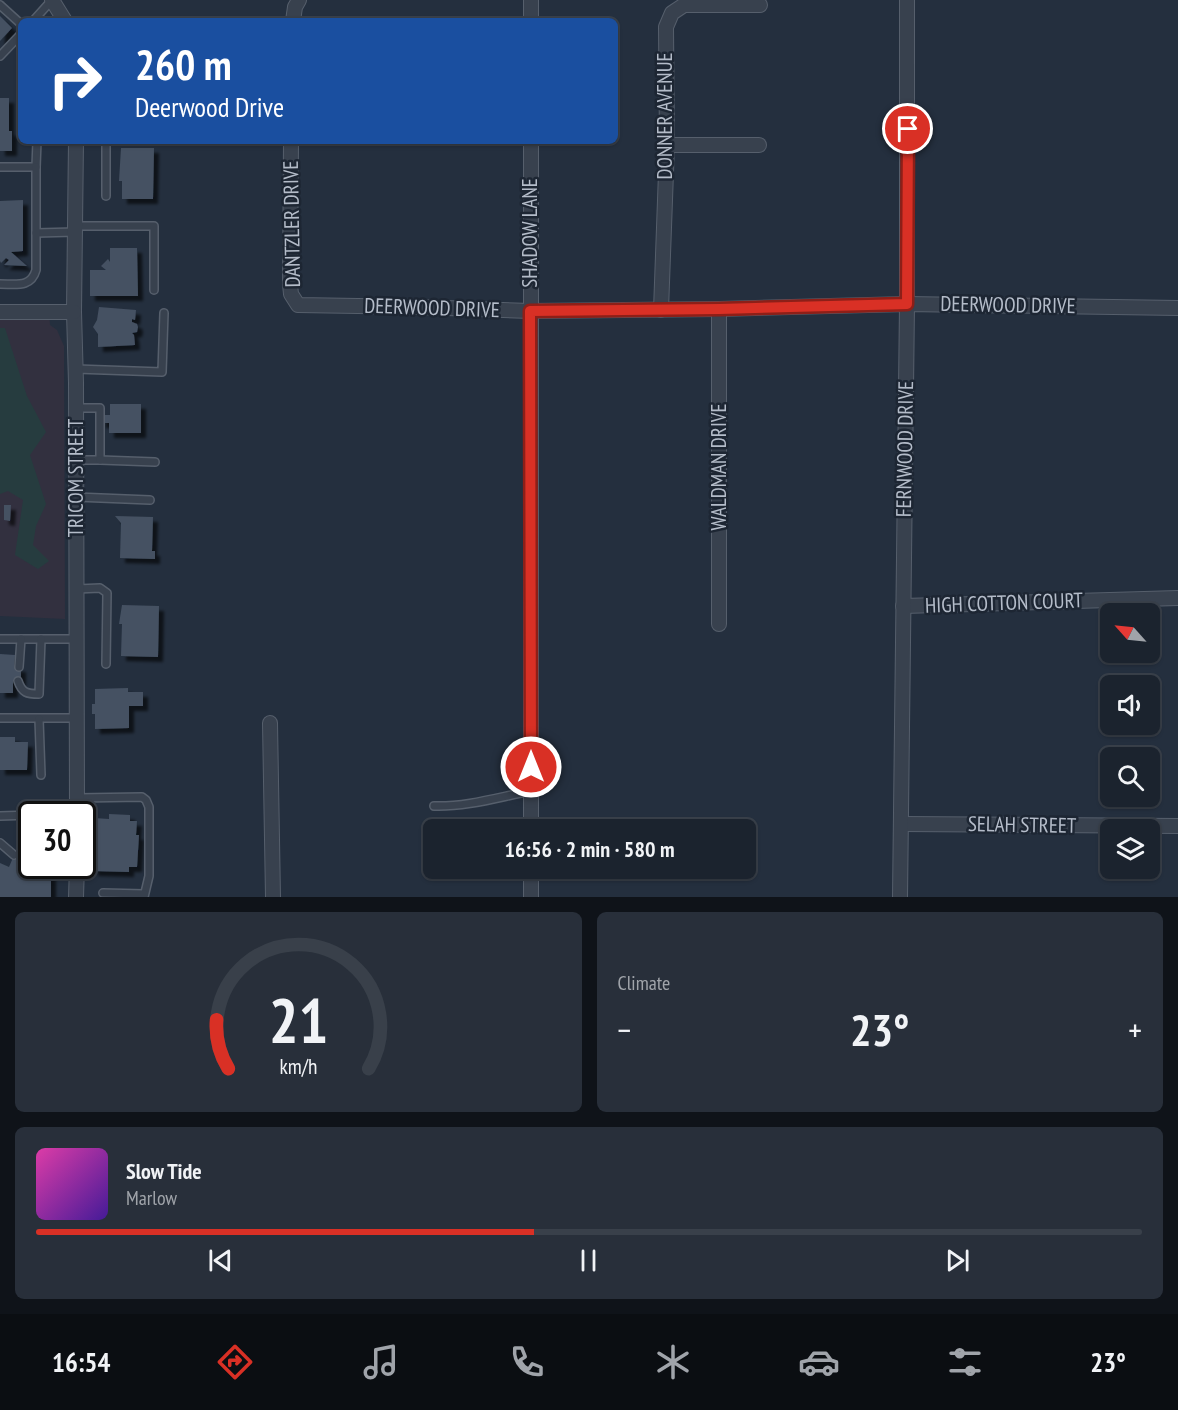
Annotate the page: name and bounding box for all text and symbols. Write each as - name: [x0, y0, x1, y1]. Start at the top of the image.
- text: 260 m: [135, 37, 232, 92]
- icon: right: [36, 42, 114, 120]
- street label: DONNER AVENUE: [651, 52, 678, 180]
- text: Deerwood Drive: [135, 90, 284, 124]
- pin: [882, 103, 933, 154]
- icon: arrive: [891, 112, 924, 145]
- street label: DANTZLER DRIVE: [277, 160, 306, 288]
- street label: SHADOW LANE: [516, 178, 543, 288]
- street label: DEERWOOD DRIVE: [940, 290, 1076, 319]
- street label: DEERWOOD DRIVE: [364, 292, 500, 323]
- street label: FERNWOOD DRIVE: [890, 381, 919, 517]
- street label: WALDMAN DRIVE: [705, 403, 732, 531]
- street label: TRICOM STREET: [62, 418, 89, 537]
- street label: HIGH COTTON COURT: [925, 586, 1084, 619]
- north arrow: [1100, 603, 1160, 663]
- map controls: [1100, 603, 1160, 879]
- button: sound: [1100, 675, 1160, 735]
- position arrow: [499, 735, 563, 799]
- button: search: [1100, 747, 1160, 807]
- speed limit sign: 30: [18, 801, 96, 879]
- street label: SELAH STREET: [968, 810, 1077, 839]
- button: layers: [1100, 819, 1160, 879]
- text: 16:56 · 2 min · 580 m: [504, 835, 675, 863]
- text: Climate: [618, 970, 670, 996]
- text: 21: [268, 979, 328, 1060]
- text: 23°: [850, 1000, 909, 1058]
- text: −: [618, 1008, 631, 1051]
- text: +: [1128, 1008, 1142, 1051]
- text: km/h: [279, 1052, 317, 1080]
- text: Slow Tide: [126, 1157, 202, 1185]
- text: Marlow: [126, 1185, 177, 1211]
- icon: previous: [204, 1244, 237, 1277]
- icon: pause: [572, 1244, 605, 1277]
- icon: next: [941, 1244, 974, 1277]
- icon: directions: [214, 1341, 256, 1383]
- icon: music: [360, 1341, 402, 1383]
- icon: phone: [506, 1341, 548, 1383]
- icon: climate: [652, 1341, 694, 1383]
- icon: car: [798, 1341, 840, 1383]
- icon: filters: [944, 1341, 986, 1383]
- text: 16:54: [52, 1345, 110, 1379]
- text: 23°: [1090, 1345, 1126, 1379]

